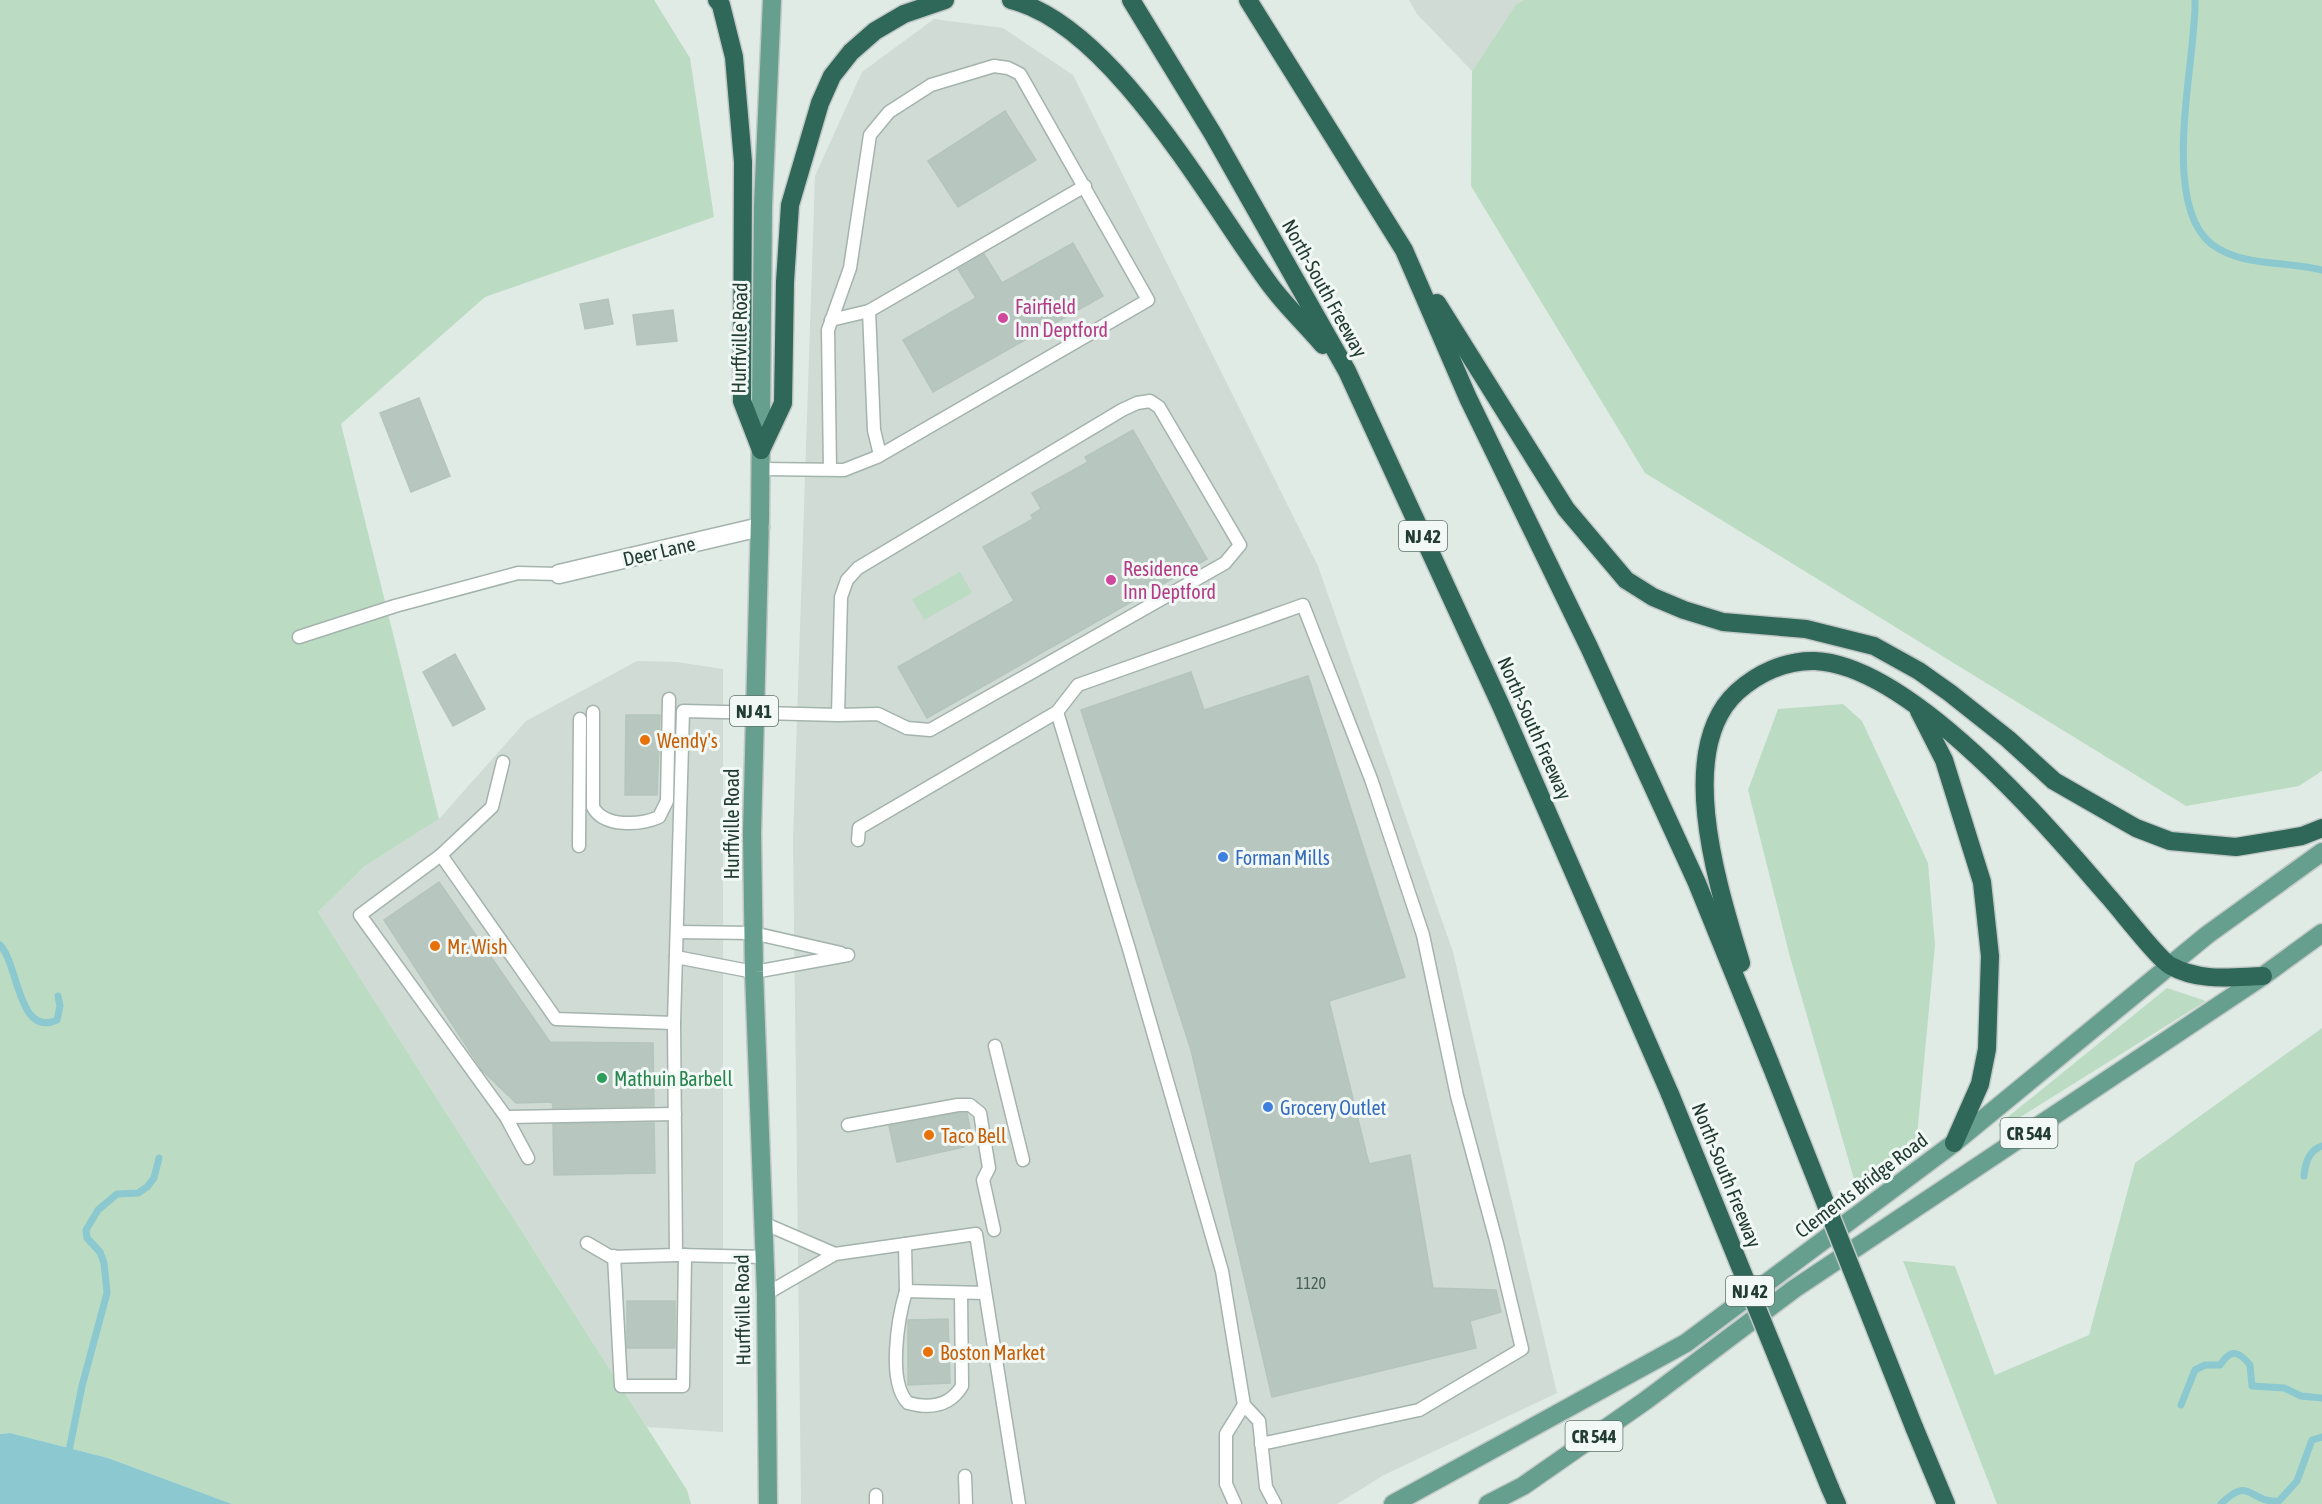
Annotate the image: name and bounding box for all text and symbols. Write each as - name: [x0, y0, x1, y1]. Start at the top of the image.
- street label: North-South Freeway: [1278, 215, 1372, 361]
- street label: Hurffville Road: [727, 282, 751, 394]
- place label: Fairfield Inn Deptford: [1015, 295, 1108, 341]
- marker: Fairfield Inn Deptford: [996, 311, 1010, 325]
- road number: NJ 42: [1399, 521, 1447, 551]
- street label: Deer Lane: [620, 532, 698, 570]
- place label: Residence Inn Deptford: [1123, 557, 1216, 603]
- marker: Residence Inn Deptford: [1104, 573, 1118, 587]
- street label: North-South Freeway: [1493, 653, 1577, 803]
- road number: NJ 41: [730, 696, 778, 726]
- place label: Wendy's: [657, 729, 718, 752]
- marker: Wendy's: [638, 733, 652, 747]
- street label: Hurffville Road: [720, 768, 743, 880]
- place label: Forman Mills: [1235, 846, 1330, 869]
- marker: Forman Mills: [1216, 850, 1230, 864]
- place label: Mr. Wish: [447, 935, 508, 958]
- marker: Mr. Wish: [428, 939, 442, 953]
- place label: Mathuin Barbell: [614, 1067, 733, 1090]
- marker: Mathuin Barbell: [595, 1071, 609, 1085]
- place label: Grocery Outlet: [1280, 1096, 1387, 1119]
- street label: North-South Freeway: [1688, 1099, 1766, 1251]
- marker: Grocery Outlet: [1261, 1100, 1275, 1114]
- road number: CR 544: [2000, 1118, 2058, 1148]
- place label: Taco Bell: [941, 1124, 1007, 1147]
- marker: Taco Bell: [922, 1128, 936, 1142]
- street label: Clements Bridge Road: [1790, 1128, 1932, 1242]
- street label: Hurffville Road: [730, 1254, 754, 1366]
- house number: 1120: [1296, 1274, 1326, 1292]
- road number: NJ 42: [1726, 1276, 1774, 1306]
- place label: Boston Market: [940, 1341, 1045, 1364]
- marker: Boston Market: [921, 1345, 935, 1359]
- road number: CR 544: [1566, 1421, 1622, 1451]

